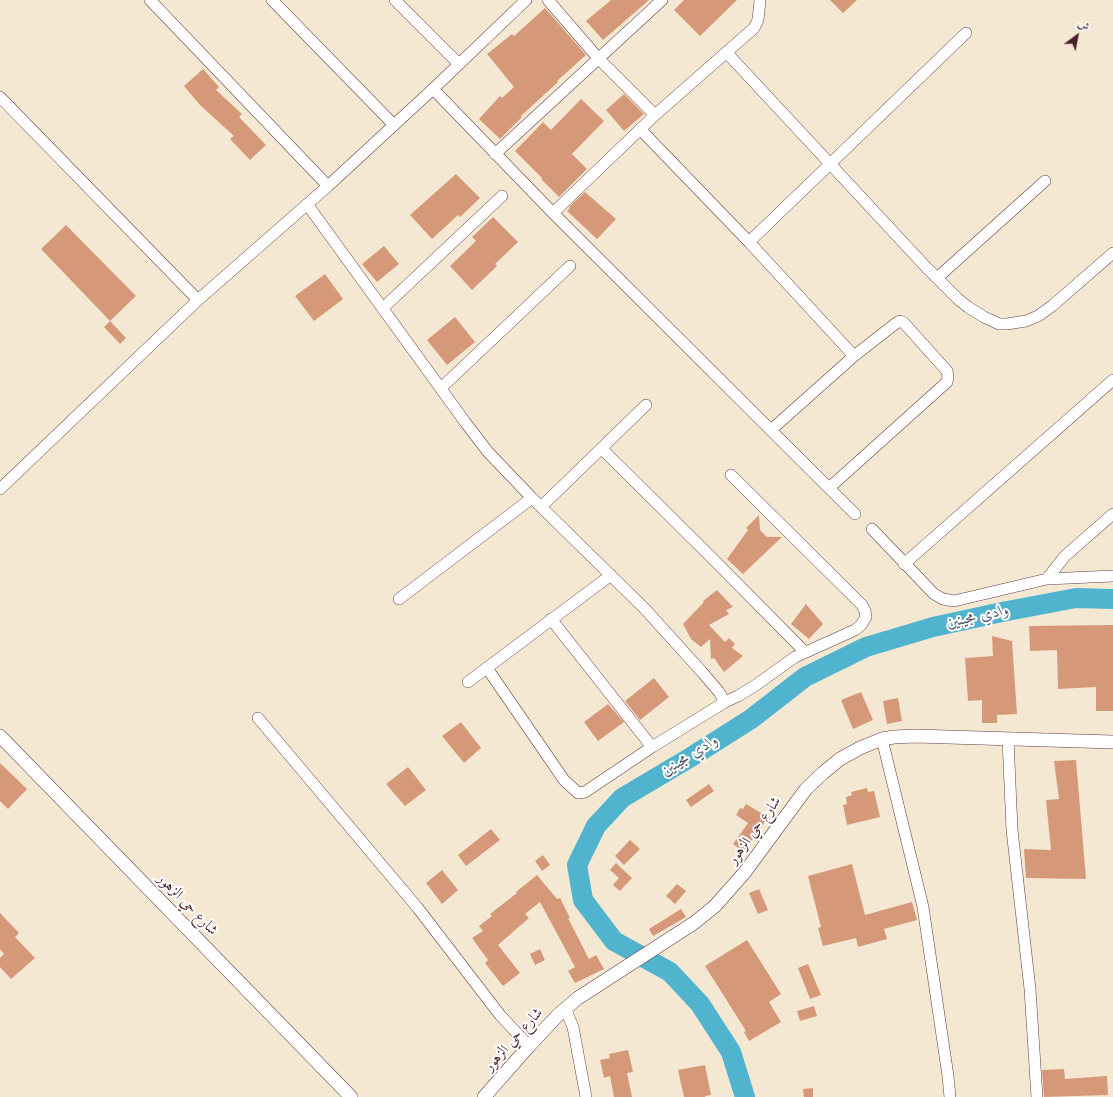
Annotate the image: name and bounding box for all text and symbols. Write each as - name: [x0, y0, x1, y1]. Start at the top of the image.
- north arrow: [1057, 16, 1097, 56]
- text: ش: [1075, 16, 1092, 35]
- water label: وادي مجينين: [945, 601, 1011, 633]
- water label: وادي مجينين: [658, 731, 722, 781]
- street label: شارع حي الزهور: [724, 794, 786, 868]
- street label: شارع حي الزهور: [153, 870, 221, 940]
- street label: شارع حي الزهور: [481, 1005, 547, 1075]

